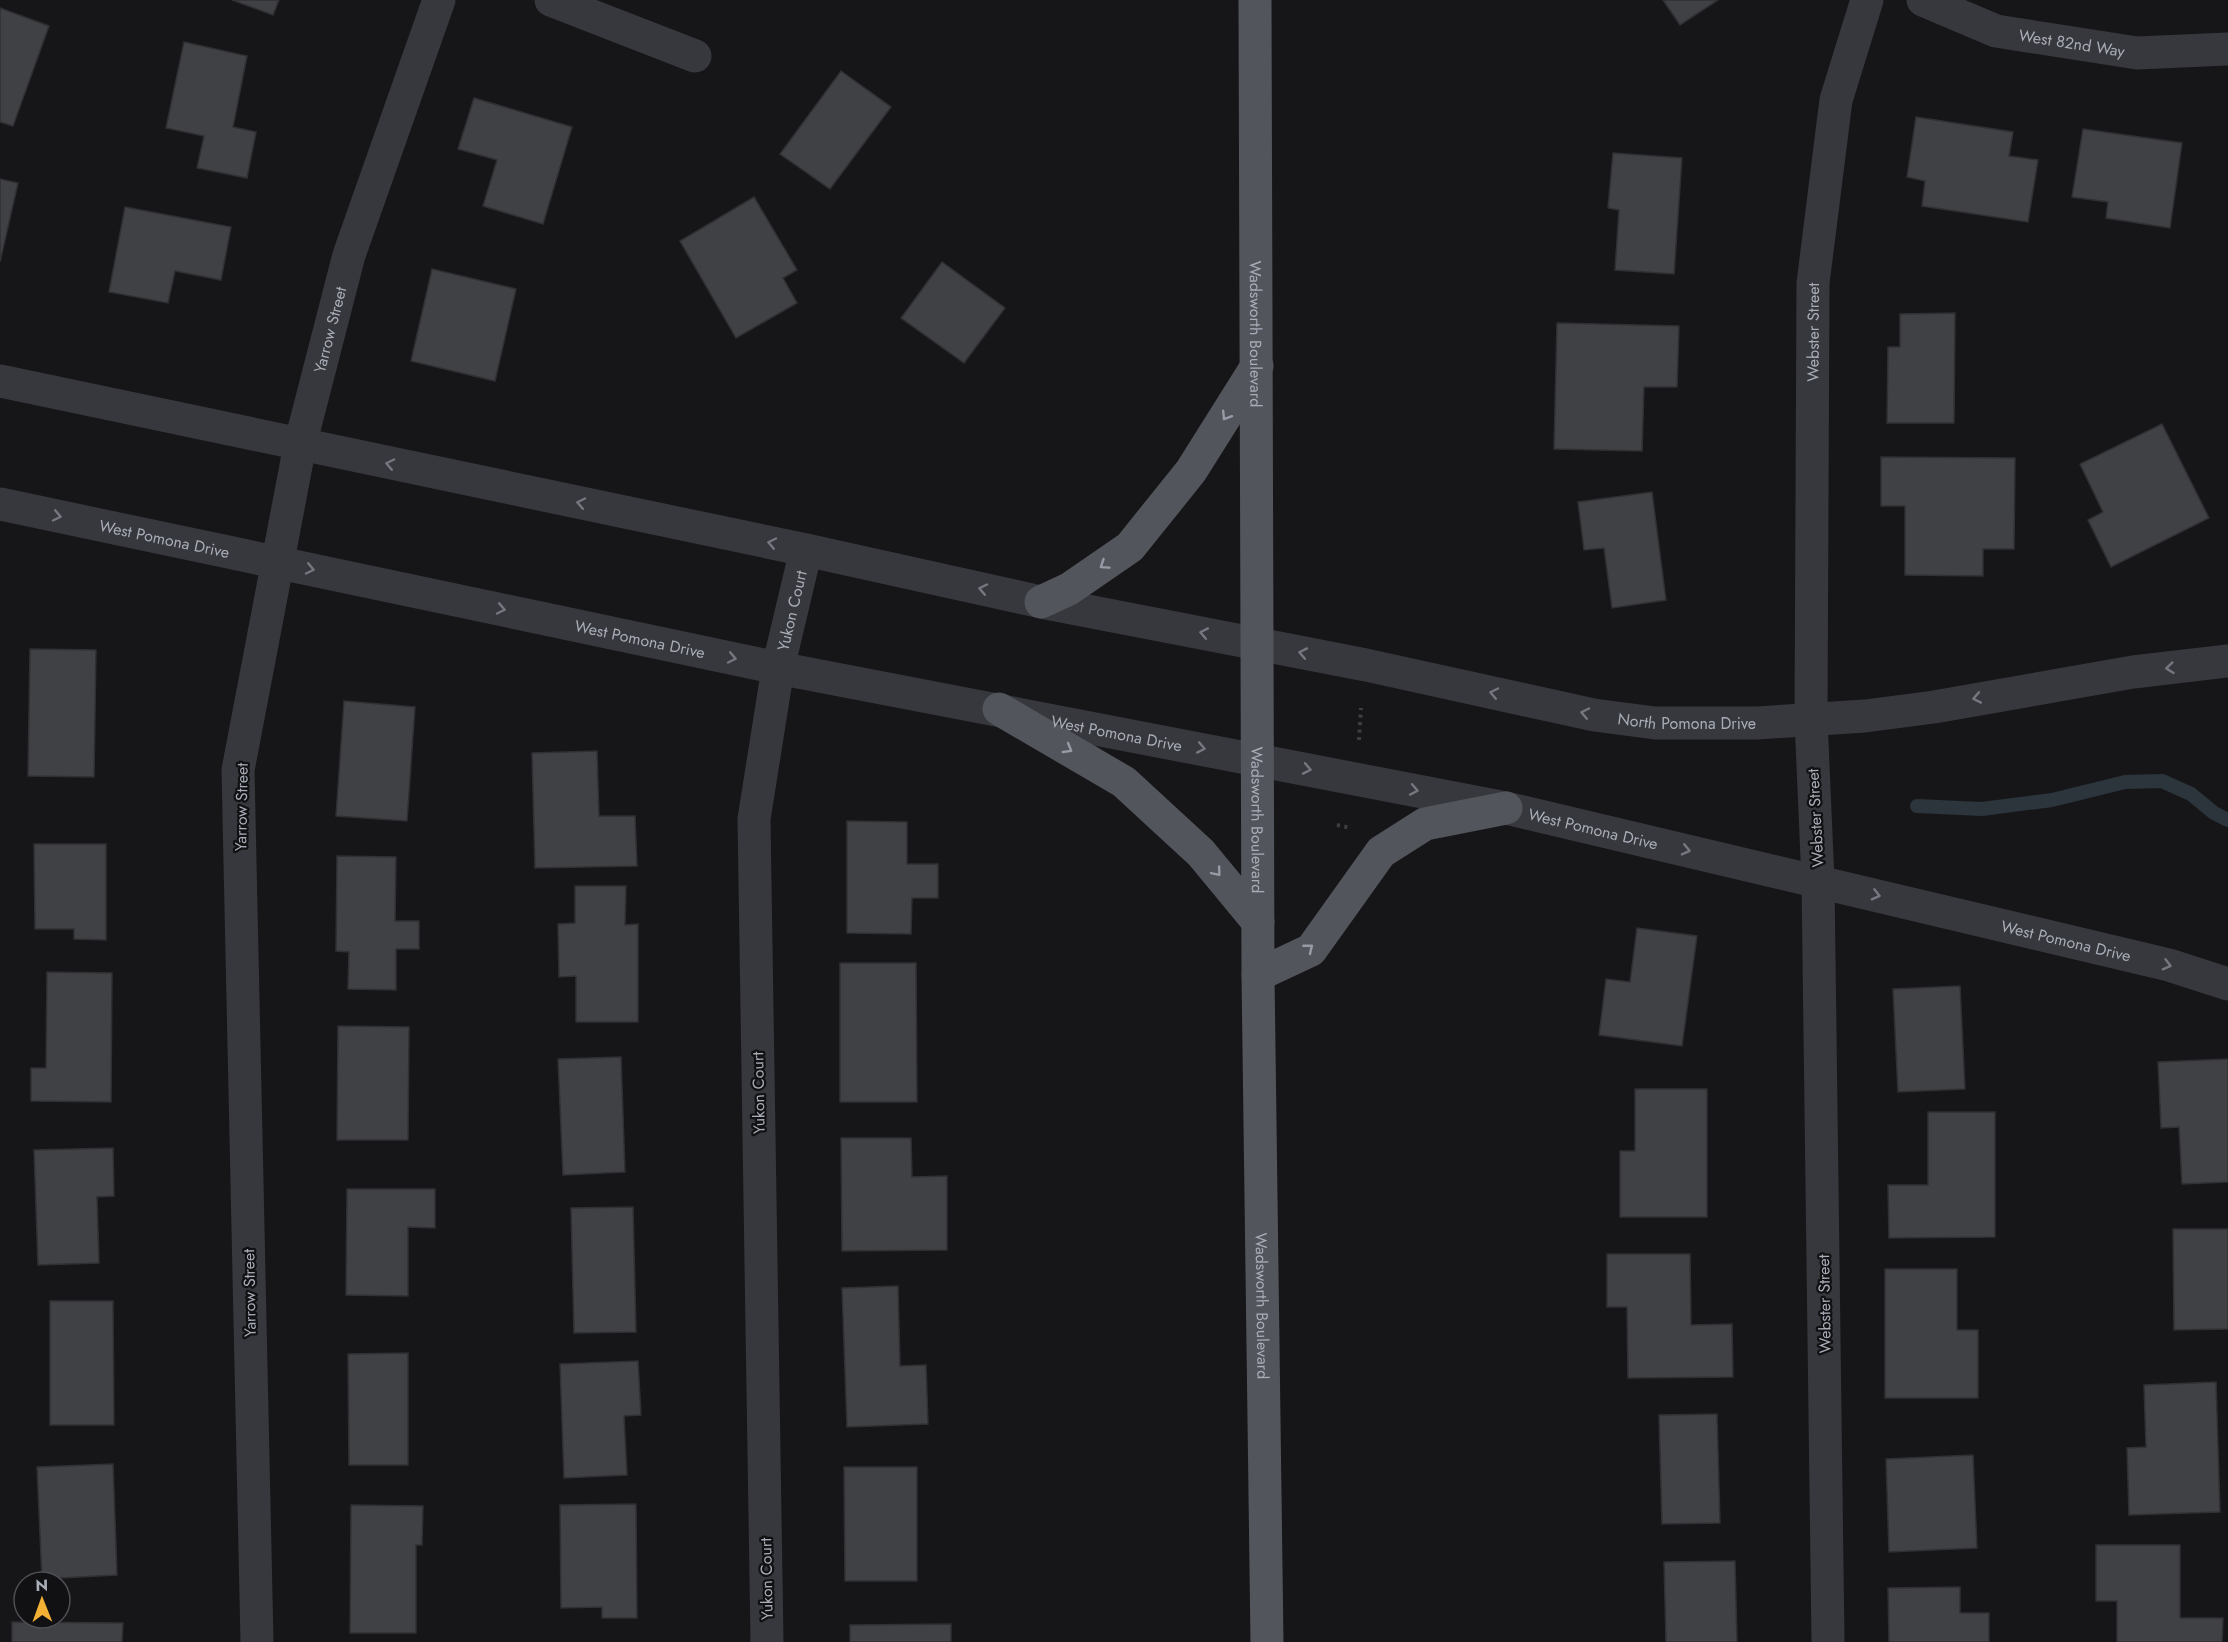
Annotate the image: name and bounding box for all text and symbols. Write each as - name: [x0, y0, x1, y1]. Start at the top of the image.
- street label: West 82nd Way: [2017, 24, 2127, 63]
- street label: Wadsworth Boulevard: [1244, 261, 1267, 407]
- street label: Webster Street: [1802, 283, 1825, 382]
- street label: Yarrow Street: [308, 284, 352, 376]
- one-way arrow: [1222, 410, 1234, 420]
- one-way arrow: [386, 458, 396, 471]
- one-way arrow: [577, 498, 587, 511]
- one-way arrow: [52, 509, 62, 522]
- street label: West Pomona Drive: [97, 514, 232, 564]
- one-way arrow: [768, 537, 778, 550]
- one-way arrow: [1099, 558, 1110, 569]
- one-way arrow: [305, 562, 315, 575]
- street label: Yukon Court: [771, 568, 813, 653]
- one-way arrow: [979, 583, 989, 596]
- one-way arrow: [495, 602, 505, 615]
- street label: West Pomona Drive: [573, 614, 707, 664]
- one-way arrow: [1199, 627, 1209, 640]
- one-way arrow: [1299, 647, 1309, 660]
- one-way arrow: [727, 651, 737, 664]
- one-way arrow: [2165, 661, 2174, 673]
- one-way arrow: [1489, 687, 1499, 700]
- one-way arrow: [1973, 691, 1983, 704]
- one-way arrow: [1581, 707, 1591, 720]
- street label: North Pomona Drive: [1616, 707, 1756, 735]
- street label: West Pomona Drive: [1049, 710, 1184, 757]
- one-way arrow: [1196, 741, 1206, 754]
- one-way arrow: [1062, 742, 1072, 754]
- street label: Wadsworth Boulevard: [1245, 747, 1269, 893]
- one-way arrow: [1301, 762, 1311, 775]
- street label: Yarrow Street: [229, 763, 254, 851]
- street label: Webster Street: [1801, 768, 1830, 868]
- one-way arrow: [1408, 783, 1418, 796]
- street label: West Pomona Drive: [1526, 803, 1660, 856]
- one-way arrow: [1680, 843, 1690, 856]
- one-way arrow: [1210, 865, 1221, 876]
- one-way arrow: [1870, 887, 1880, 900]
- street label: West Pomona Drive: [1999, 915, 2133, 968]
- one-way arrow: [1302, 944, 1313, 955]
- one-way arrow: [2162, 958, 2172, 971]
- street label: Yukon Court: [746, 1052, 771, 1134]
- street label: Wadsworth Boulevard: [1249, 1233, 1274, 1379]
- street label: Yarrow Street: [237, 1249, 262, 1337]
- street label: Webster Street: [1812, 1254, 1837, 1354]
- street label: Yukon Court: [754, 1538, 779, 1620]
- north arrow: [12, 1570, 72, 1630]
- text: N: [35, 1574, 48, 1597]

